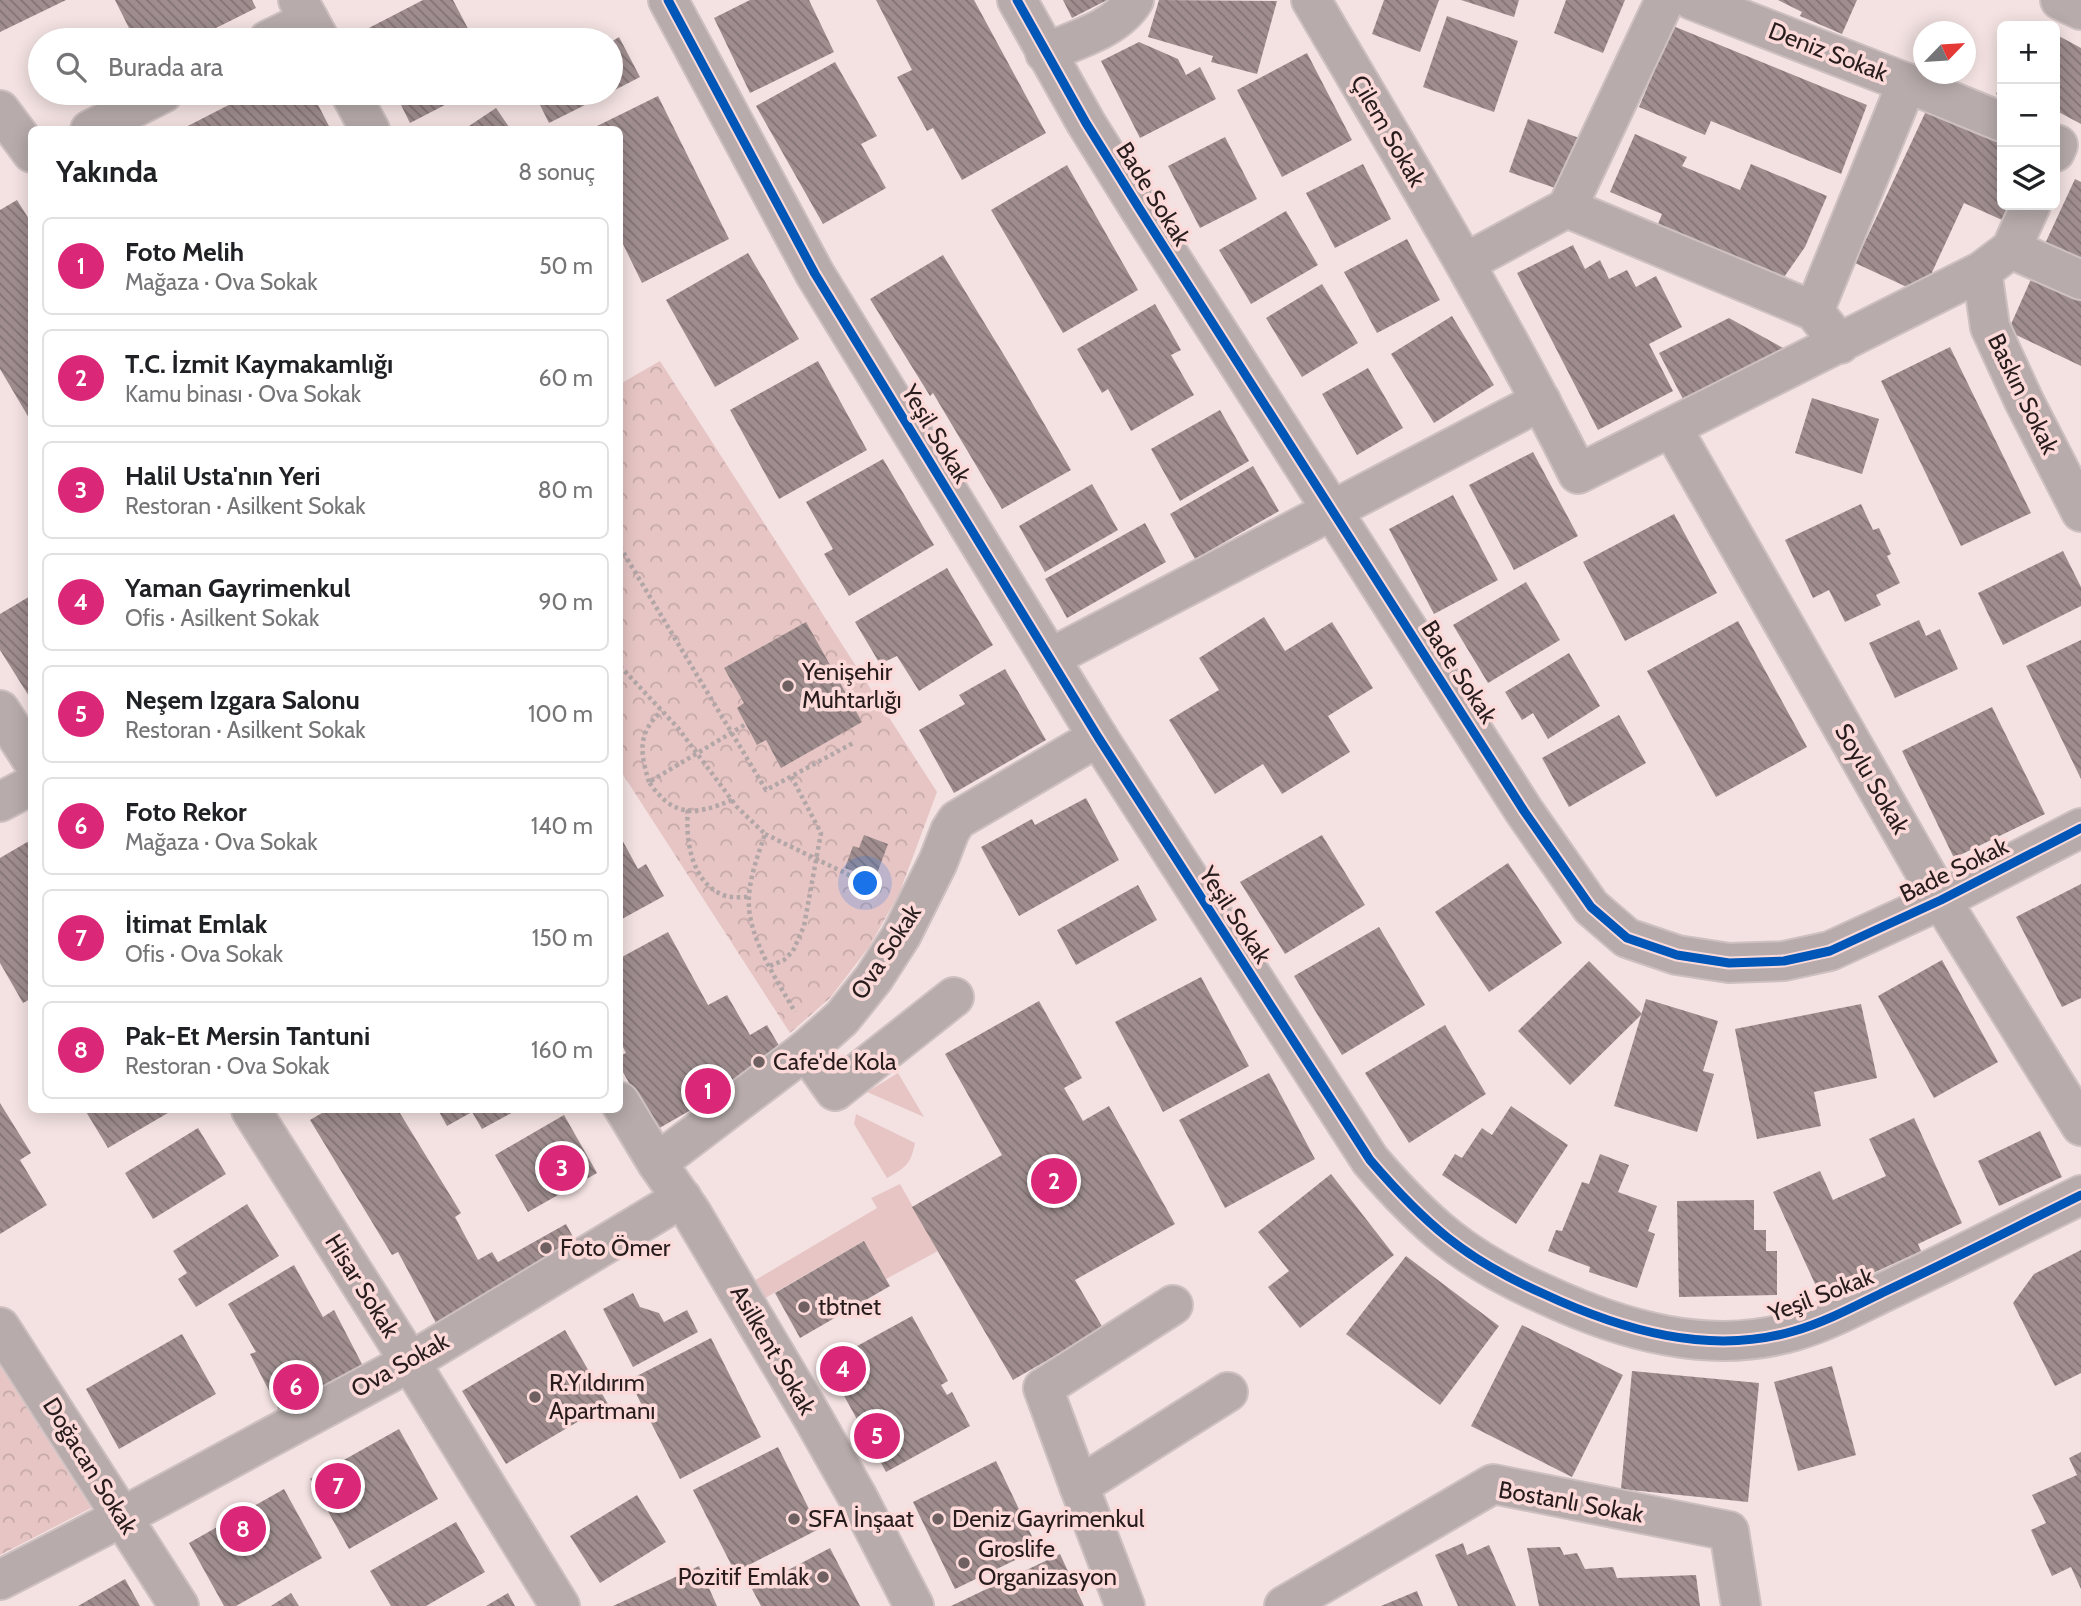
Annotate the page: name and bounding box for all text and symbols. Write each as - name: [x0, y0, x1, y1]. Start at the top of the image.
- street label: Deniz Sokak: [1765, 16, 1892, 88]
- north arrow: [1913, 21, 1976, 84]
- map controls: [1997, 21, 2060, 210]
- button: +: [1997, 21, 2060, 84]
- search box: [28, 28, 623, 105]
- icon: search: [52, 48, 90, 86]
- text: Burada ara: [108, 51, 223, 83]
- street label: Çilem Sokak: [1345, 70, 1432, 192]
- button: −: [1997, 84, 2060, 147]
- street label: Bade Sokak: [1110, 136, 1197, 251]
- button: layers: [1997, 147, 2060, 210]
- text: Yakında: [56, 153, 158, 190]
- text: 8 sonuç: [518, 158, 595, 186]
- text: Foto Melih: [125, 236, 244, 268]
- text: 1: [77, 252, 85, 280]
- text: 50 m: [539, 252, 593, 280]
- text: Mağaza · Ova Sokak: [125, 268, 318, 296]
- street label: Baskın Sokak: [1982, 329, 2065, 459]
- text: T.C. İzmit Kaymakamlığı: [125, 348, 393, 380]
- text: 2: [75, 364, 87, 392]
- text: 60 m: [539, 364, 593, 392]
- street label: Yeşil Sokak: [895, 378, 977, 489]
- text: Kamu binası · Ova Sokak: [125, 380, 361, 408]
- text: Halil Usta'nın Yeri: [125, 460, 320, 492]
- text: 3: [75, 476, 87, 504]
- text: 80 m: [538, 476, 593, 504]
- text: Restoran · Asilkent Sokak: [125, 492, 366, 520]
- text: Yaman Gayrimenkul: [125, 572, 350, 604]
- text: 4: [74, 588, 88, 616]
- text: 90 m: [539, 588, 593, 616]
- text: Ofis · Asilkent Sokak: [125, 604, 319, 632]
- street label: Bade Sokak: [1415, 615, 1504, 729]
- place label: Yenişehir Muhtarlığı: [801, 657, 902, 714]
- marker: Yenişehir Muhtarlığı: [780, 678, 796, 694]
- text: Neşem Izgara Salonu: [125, 684, 360, 716]
- text: 5: [75, 700, 87, 728]
- text: 100 m: [528, 700, 593, 728]
- text: Restoran · Asilkent Sokak: [125, 716, 366, 744]
- street label: Soylu Sokak: [1829, 718, 1916, 839]
- text: Foto Rekor: [125, 796, 247, 828]
- text: 6: [75, 812, 87, 840]
- text: 140 m: [531, 812, 593, 840]
- text: Mağaza · Ova Sokak: [125, 828, 318, 856]
- street label: Bade Sokak: [1895, 831, 2013, 908]
- street label: Yeşil Sokak: [1193, 860, 1278, 969]
- your location: [848, 866, 882, 900]
- street label: Ova Sokak: [844, 899, 927, 1005]
- text: İtimat Emlak: [125, 908, 267, 940]
- text: 7: [75, 924, 87, 952]
- text: 150 m: [532, 924, 593, 952]
- text: Ofis · Ova Sokak: [125, 940, 283, 968]
- text: Pak-Et Mersin Tantuni: [125, 1020, 370, 1052]
- text: 8: [74, 1036, 88, 1064]
- text: 160 m: [531, 1036, 593, 1064]
- place label: Cafe'de Kola: [773, 1047, 897, 1076]
- text: Restoran · Ova Sokak: [125, 1052, 330, 1080]
- marker: Cafe'de Kola: [751, 1054, 767, 1070]
- pin: 1: [685, 1065, 731, 1117]
- pin: 3: [539, 1142, 585, 1194]
- pin: 2: [1031, 1155, 1077, 1207]
- street label: Hisar Sokak: [319, 1229, 406, 1343]
- place label: Foto Ömer: [560, 1233, 671, 1262]
- marker: Foto Ömer: [538, 1240, 554, 1256]
- street label: Yeşil Sokak: [1763, 1261, 1878, 1328]
- street label: Asilkent Sokak: [725, 1280, 822, 1420]
- place label: tbtnet: [818, 1292, 881, 1321]
- marker: tbtnet: [796, 1299, 812, 1315]
- street label: Ova Sokak: [346, 1326, 454, 1403]
- pin: 4: [820, 1343, 866, 1395]
- pin: 6: [273, 1361, 319, 1413]
- place label: R.Yıldırım Apartmanı: [549, 1368, 655, 1425]
- marker: R.Yıldırım Apartmanı: [527, 1389, 543, 1405]
- street label: Doğacan Sokak: [37, 1392, 144, 1539]
- pin: 5: [854, 1410, 900, 1462]
- pin: 7: [315, 1460, 361, 1512]
- street label: Bostanlı Sokak: [1496, 1474, 1646, 1529]
- pin: 8: [220, 1503, 266, 1555]
- place label: SFA İnşaat: [808, 1504, 914, 1533]
- place label: Deniz Gayrimenkul: [952, 1504, 1145, 1533]
- marker: SFA İnşaat: [786, 1511, 802, 1527]
- marker: Deniz Gayrimenkul: [930, 1511, 946, 1527]
- place label: Groslife Organizasyon: [978, 1534, 1117, 1591]
- marker: Groslife Organizasyon: [956, 1555, 972, 1571]
- place label: Pozitif Emlak: [678, 1562, 809, 1591]
- marker: Pozitif Emlak: [815, 1569, 831, 1585]

